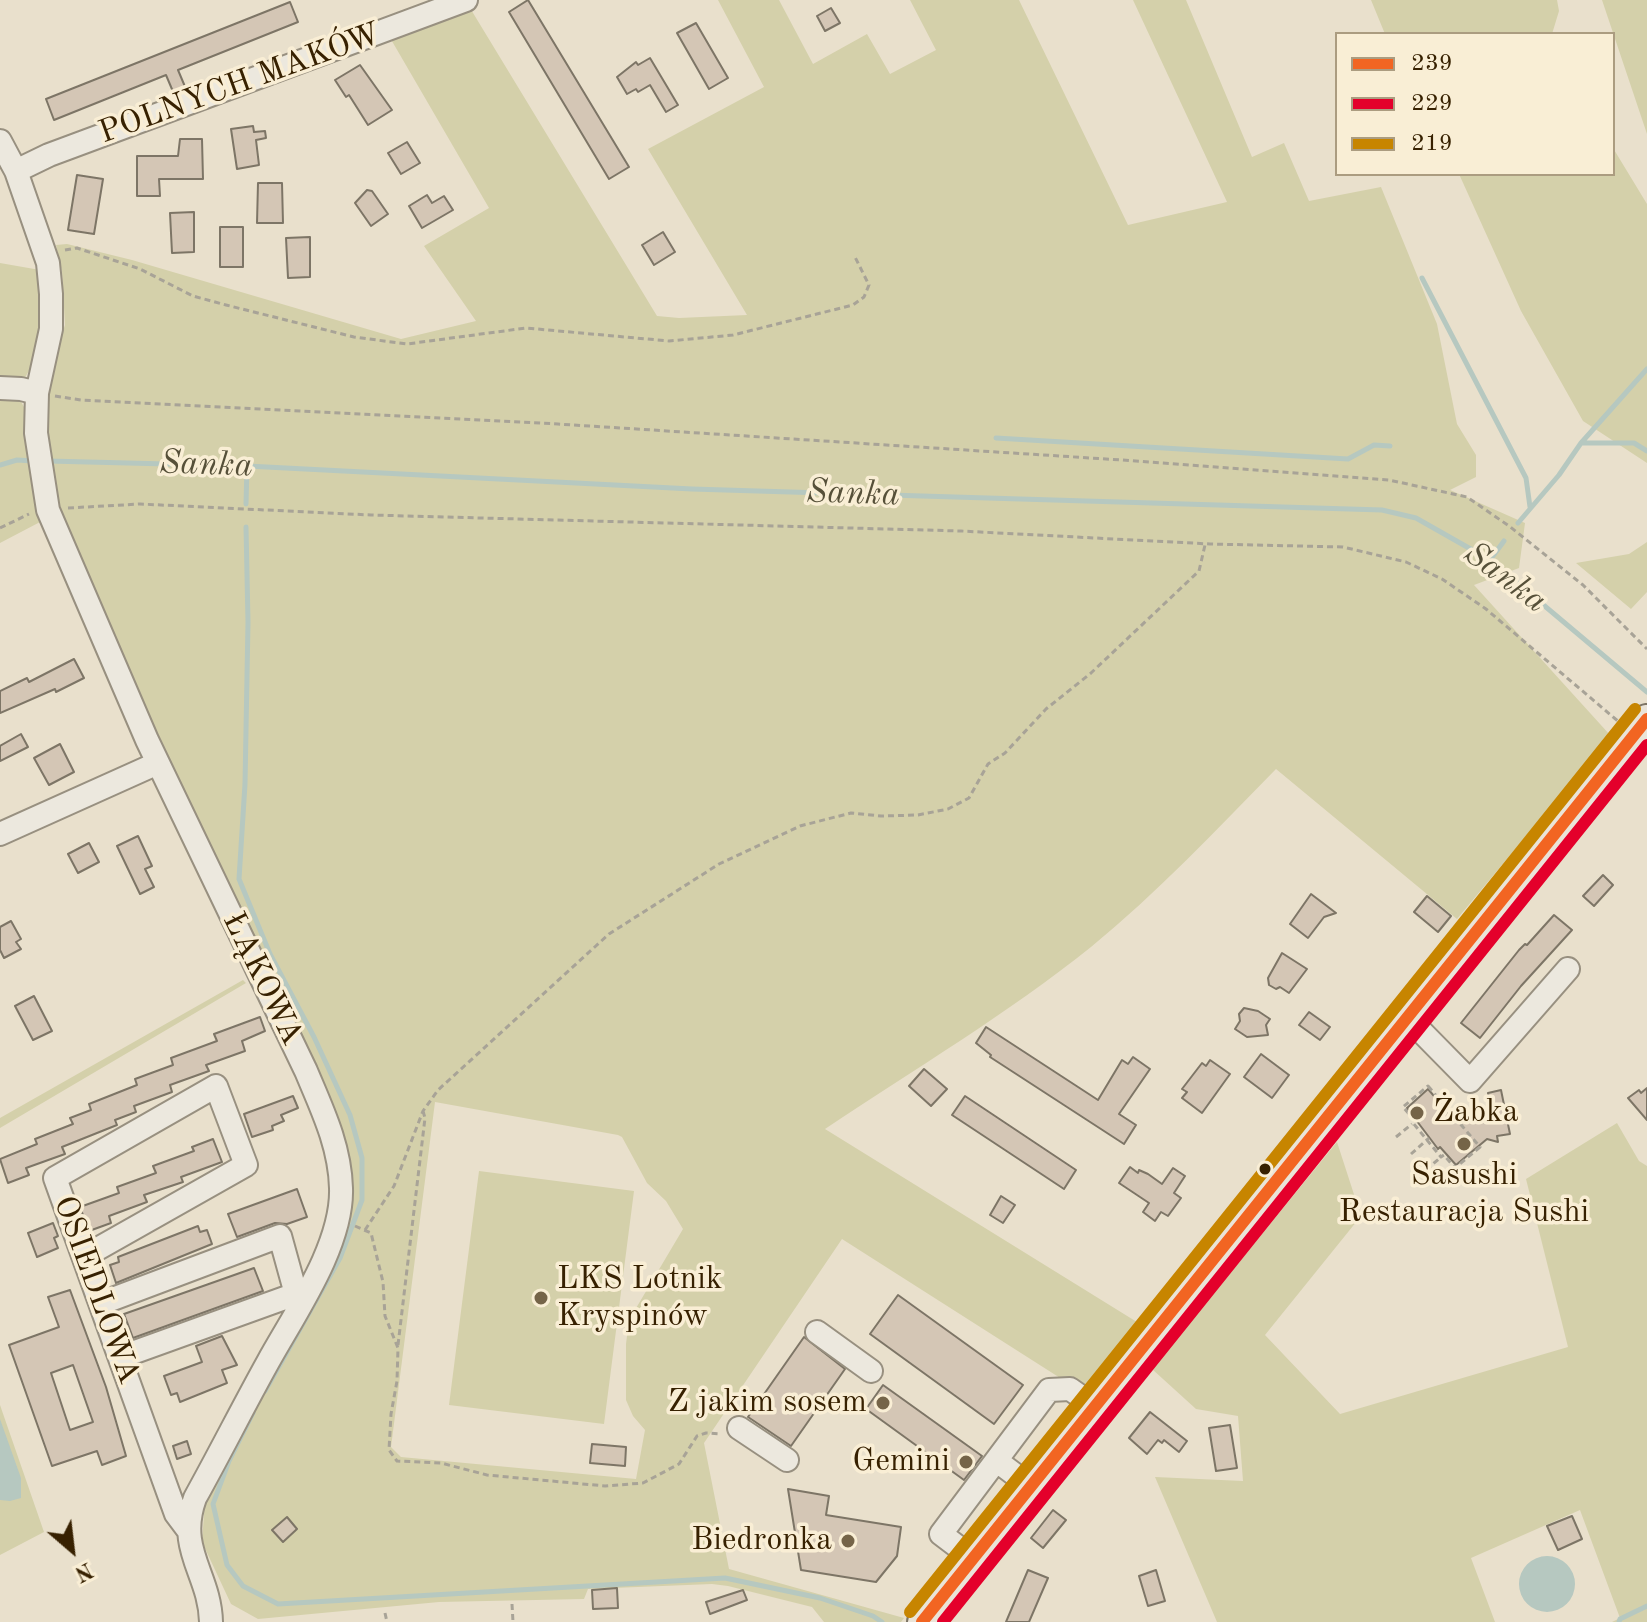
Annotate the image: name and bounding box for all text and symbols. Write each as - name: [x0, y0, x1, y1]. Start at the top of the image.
- street label: POLNYCH MAKÓW: [94, 15, 386, 153]
- legend: [1335, 32, 1615, 176]
- text: 239: [1411, 52, 1453, 76]
- text: 229: [1411, 92, 1453, 116]
- text: 219: [1411, 132, 1453, 156]
- water label: Sanka: [158, 443, 254, 487]
- water label: Sanka: [805, 472, 901, 516]
- water label: Sanka: [1455, 534, 1555, 622]
- street label: ŁĄKOWA: [213, 906, 311, 1052]
- place label: Żabka: [1433, 1094, 1519, 1132]
- marker: Żabka: [1408, 1104, 1426, 1122]
- marker: Sasushi Restauracja Sushi: [1455, 1135, 1473, 1153]
- place label: Sasushi Restauracja Sushi: [1339, 1157, 1589, 1232]
- unlabelled marker: [1257, 1161, 1273, 1177]
- street label: OSIEDLOWA: [44, 1191, 148, 1389]
- place label: LKS Lotnik Kryspinów: [557, 1261, 723, 1336]
- marker: LKS Lotnik Kryspinów: [532, 1289, 550, 1307]
- place label: Z jakim sosem: [668, 1384, 867, 1422]
- marker: Z jakim sosem: [874, 1394, 892, 1412]
- place label: Gemini: [852, 1443, 950, 1481]
- marker: Gemini: [957, 1453, 975, 1471]
- north arrow: [32, 1510, 112, 1590]
- place label: Biedronka: [691, 1522, 832, 1560]
- marker: Biedronka: [839, 1532, 857, 1550]
- text: N: [71, 1558, 96, 1585]

